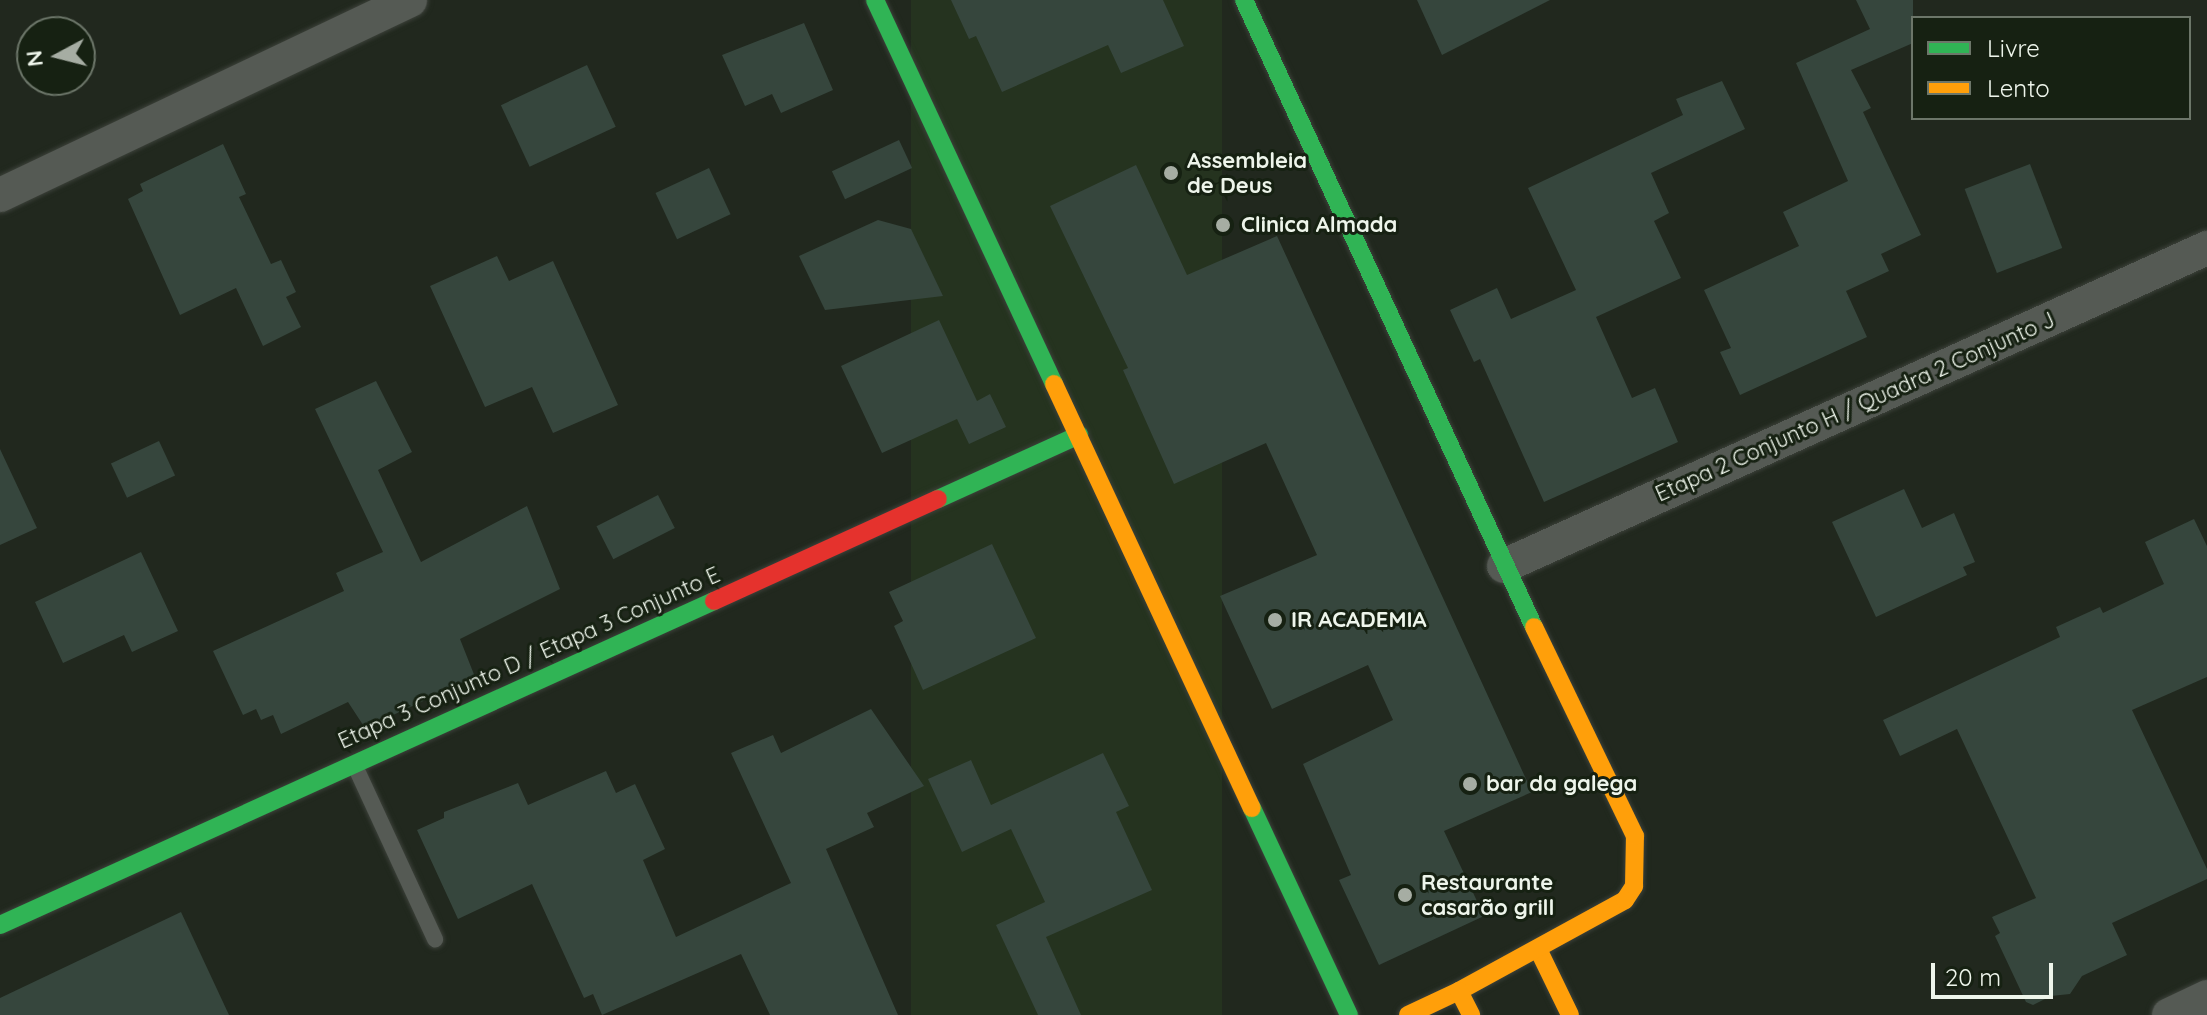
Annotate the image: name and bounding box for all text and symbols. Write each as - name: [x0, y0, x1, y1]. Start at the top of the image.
- north arrow: [16, 16, 96, 96]
- legend: [1911, 16, 2191, 120]
- text: Livre: [1987, 33, 2040, 63]
- text: N: [19, 49, 49, 68]
- text: Lento: [1987, 73, 2050, 103]
- place label: Assembleia de Deus: [1187, 147, 1307, 198]
- marker: Assembleia de Deus: [1162, 164, 1180, 182]
- place label: Clinica Almada: [1241, 212, 1397, 238]
- marker: Clinica Almada: [1212, 214, 1234, 236]
- street label: Etapa 2 Conjunto H / Quadra 2 Conjunto J: [1651, 307, 2059, 507]
- street label: Etapa 3 Conjunto D / Etapa 3 Conjunto E: [334, 562, 724, 754]
- place label: IR ACADEMIA: [1291, 607, 1427, 633]
- marker: IR ACADEMIA: [1266, 611, 1284, 629]
- place label: bar da galega: [1486, 771, 1637, 797]
- marker: bar da galega: [1461, 775, 1479, 793]
- place label: Restaurante casarão grill: [1421, 869, 1554, 920]
- marker: Restaurante casarão grill: [1396, 886, 1414, 904]
- scale bar: [1935, 947, 2057, 997]
- text: 20 m: [1945, 962, 2001, 992]

